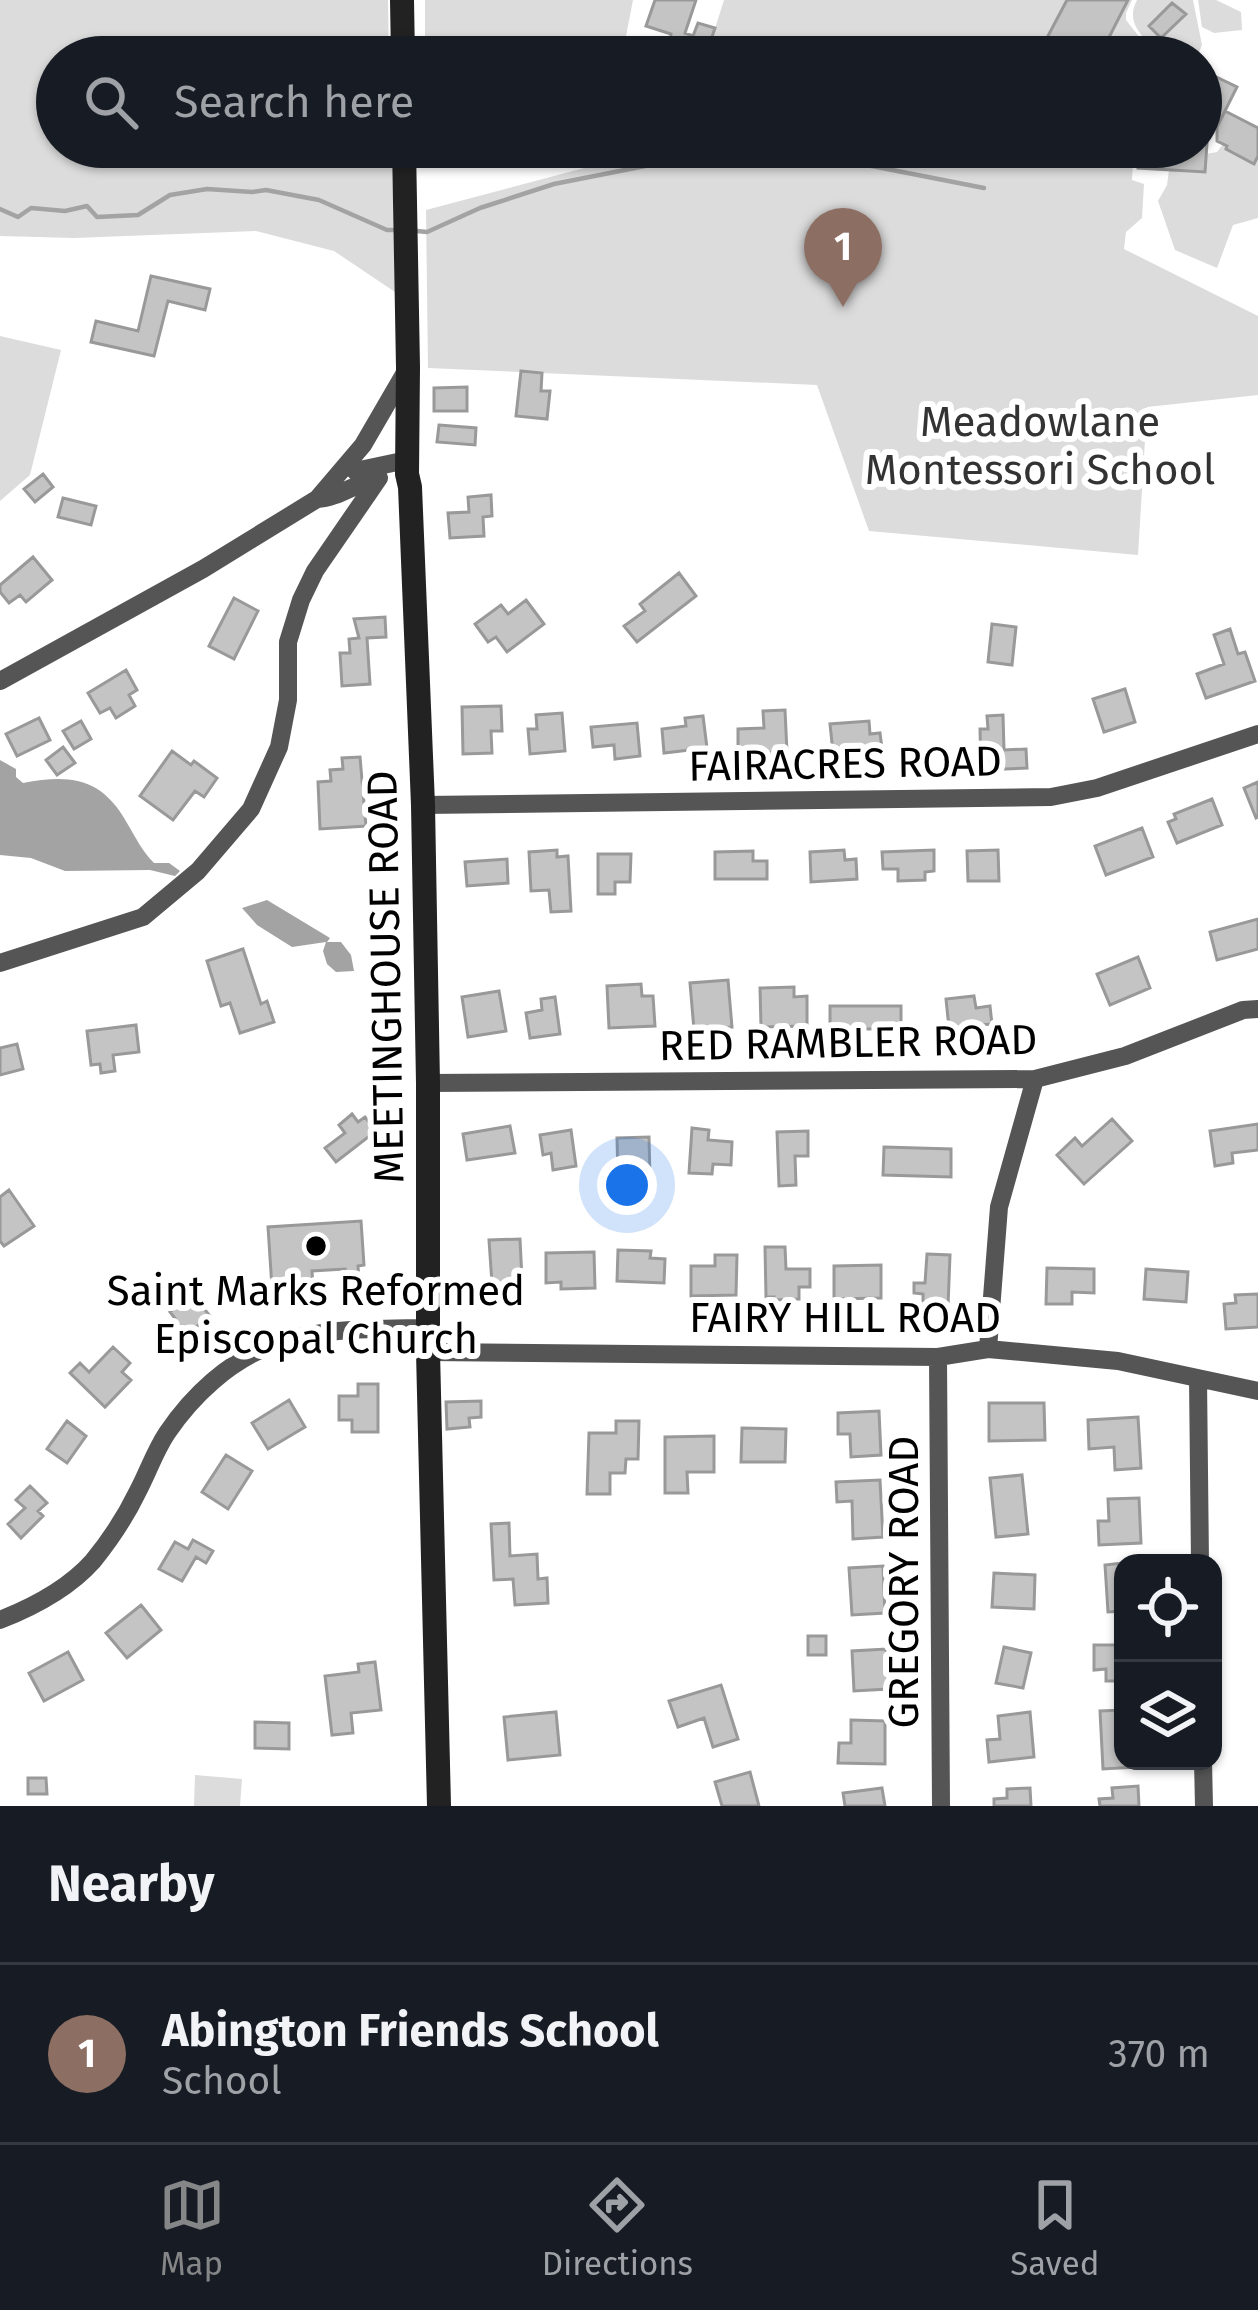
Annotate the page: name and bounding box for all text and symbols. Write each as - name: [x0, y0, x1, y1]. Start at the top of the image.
- search box: [36, 36, 1222, 168]
- icon: search: [78, 69, 144, 135]
- text: Search here: [174, 75, 414, 129]
- pin: 1: [804, 208, 882, 307]
- park label: Meadowlane Montessori School: [865, 397, 1215, 495]
- street label: FAIRACRES ROAD: [688, 736, 1002, 792]
- street label: MEETINGHOUSE ROAD: [357, 770, 415, 1184]
- street label: RED RAMBLER ROAD: [658, 1015, 1038, 1071]
- your location: [597, 1155, 657, 1215]
- marker: Saint Marks Reformed Episcopal Church: [303, 1233, 329, 1259]
- place label: Saint Marks Reformed Episcopal Church: [107, 1266, 525, 1364]
- street label: FAIRY HILL ROAD: [689, 1293, 1001, 1343]
- street label: GREGORY ROAD: [879, 1436, 929, 1728]
- map controls: [1114, 1554, 1222, 1770]
- button: locate: [1114, 1554, 1222, 1662]
- button: layers: [1114, 1662, 1222, 1770]
- text: Nearby: [48, 1853, 214, 1915]
- text: Abington Friends School: [162, 2004, 659, 2058]
- text: 1: [78, 2031, 96, 2077]
- text: 370 m: [1108, 2031, 1210, 2077]
- text: School: [162, 2058, 282, 2104]
- tab: Map: [159, 2172, 225, 2284]
- tab: Directions: [542, 2172, 693, 2284]
- tab: Saved: [1010, 2172, 1099, 2284]

